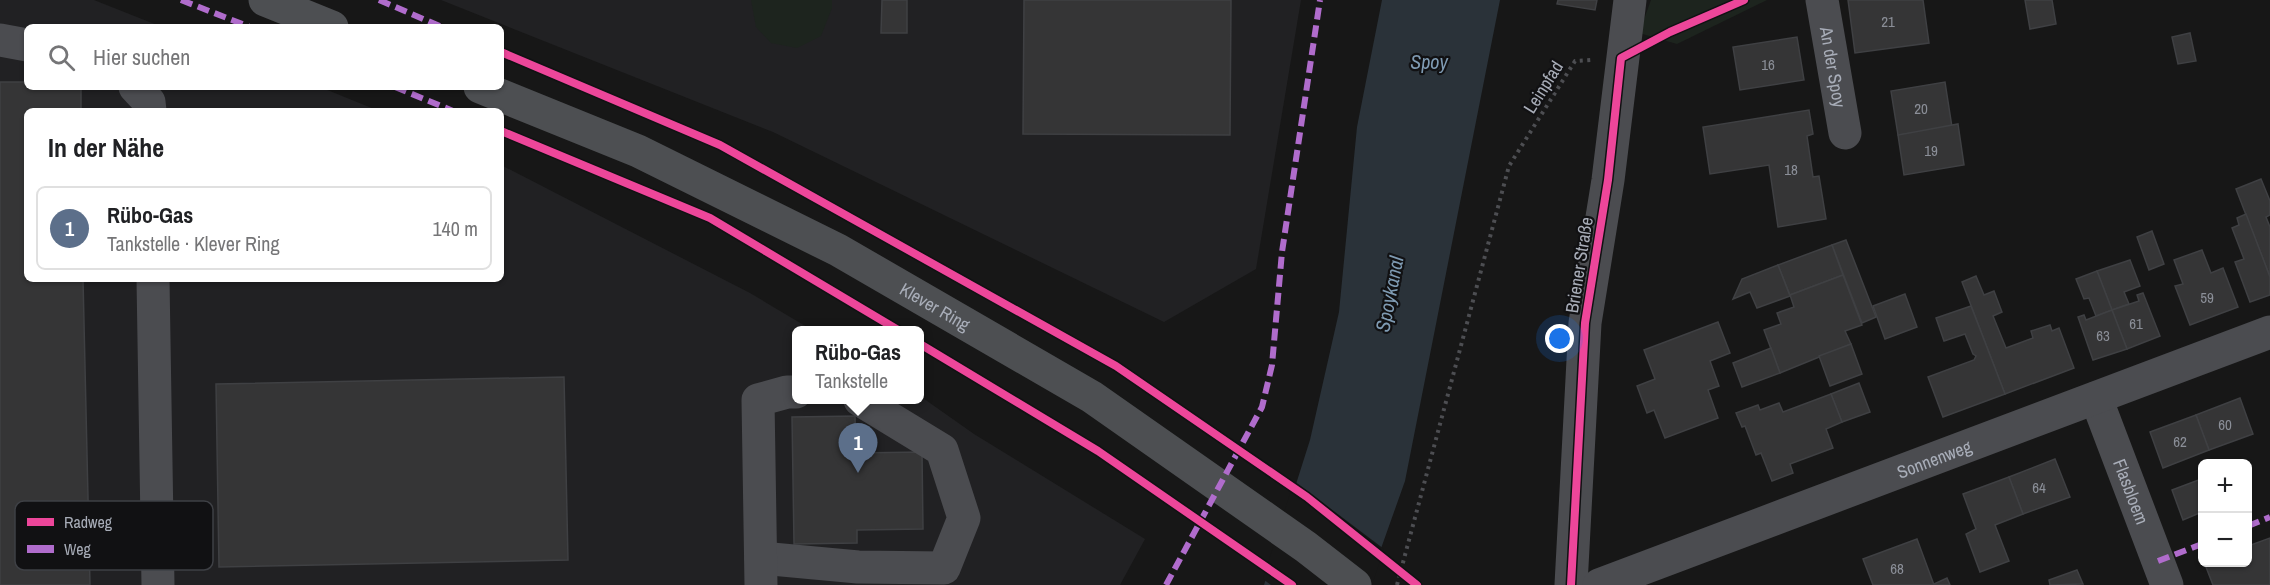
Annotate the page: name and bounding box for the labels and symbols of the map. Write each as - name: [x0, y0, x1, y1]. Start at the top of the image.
- house number: 21: [1881, 11, 1895, 32]
- street label: An der Spoy: [1814, 24, 1853, 110]
- water label: Spoy: [1410, 48, 1448, 75]
- house number: 16: [1761, 54, 1775, 75]
- street label: Leinpfad: [1517, 56, 1569, 118]
- house number: 20: [1914, 98, 1928, 119]
- house number: 19: [1924, 140, 1938, 161]
- house number: 18: [1784, 159, 1798, 180]
- street label: Briener Straße: [1559, 215, 1599, 315]
- water label: Spoykanal: [1368, 253, 1410, 334]
- street label: Klever Ring: [896, 276, 976, 337]
- house number: 59: [2200, 287, 2214, 308]
- house number: 61: [2129, 313, 2143, 334]
- your location: [1545, 324, 1574, 353]
- house number: 63: [2096, 325, 2110, 346]
- house number: 60: [2218, 414, 2232, 435]
- pin: 1: [838, 424, 878, 473]
- house number: 62: [2173, 431, 2187, 452]
- street label: Sonnenweg: [1893, 433, 1976, 484]
- street label: Flasbloem: [2108, 455, 2155, 528]
- house number: 64: [2032, 477, 2046, 498]
- legend: [15, 501, 213, 570]
- text: Radweg: [64, 511, 113, 533]
- text: Weg: [64, 538, 91, 560]
- house number: 68: [1890, 558, 1904, 579]

